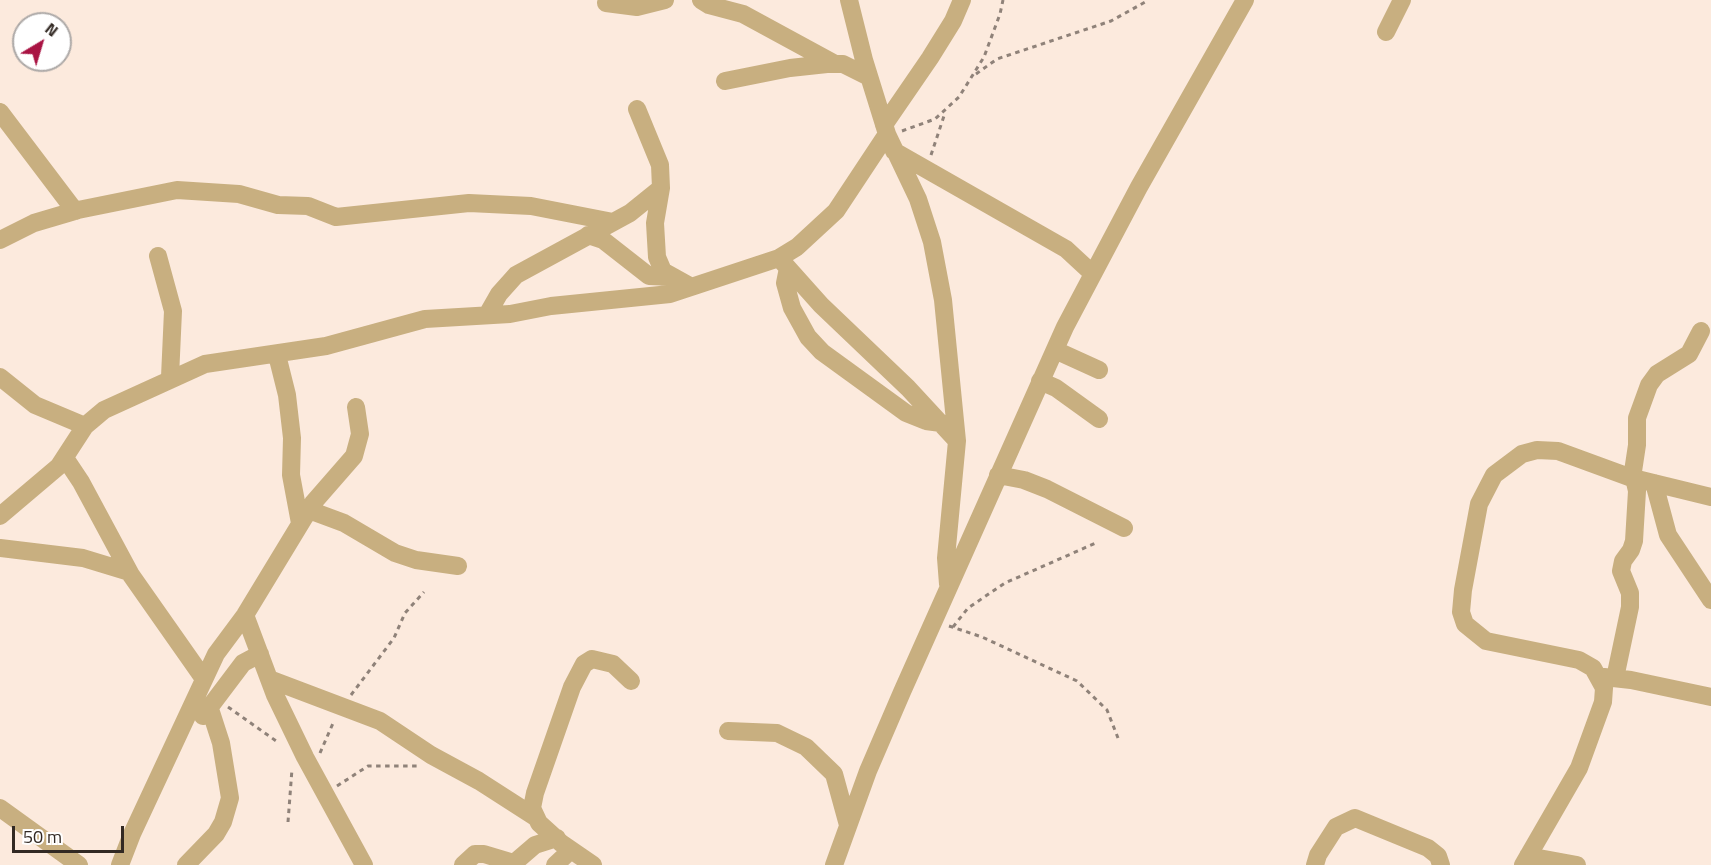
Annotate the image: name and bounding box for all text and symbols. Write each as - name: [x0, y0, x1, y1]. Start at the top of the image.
- north arrow: [12, 12, 72, 72]
- text: N: [40, 17, 64, 42]
- scale bar: [15, 814, 128, 852]
- text: 50 m: [23, 823, 62, 850]

